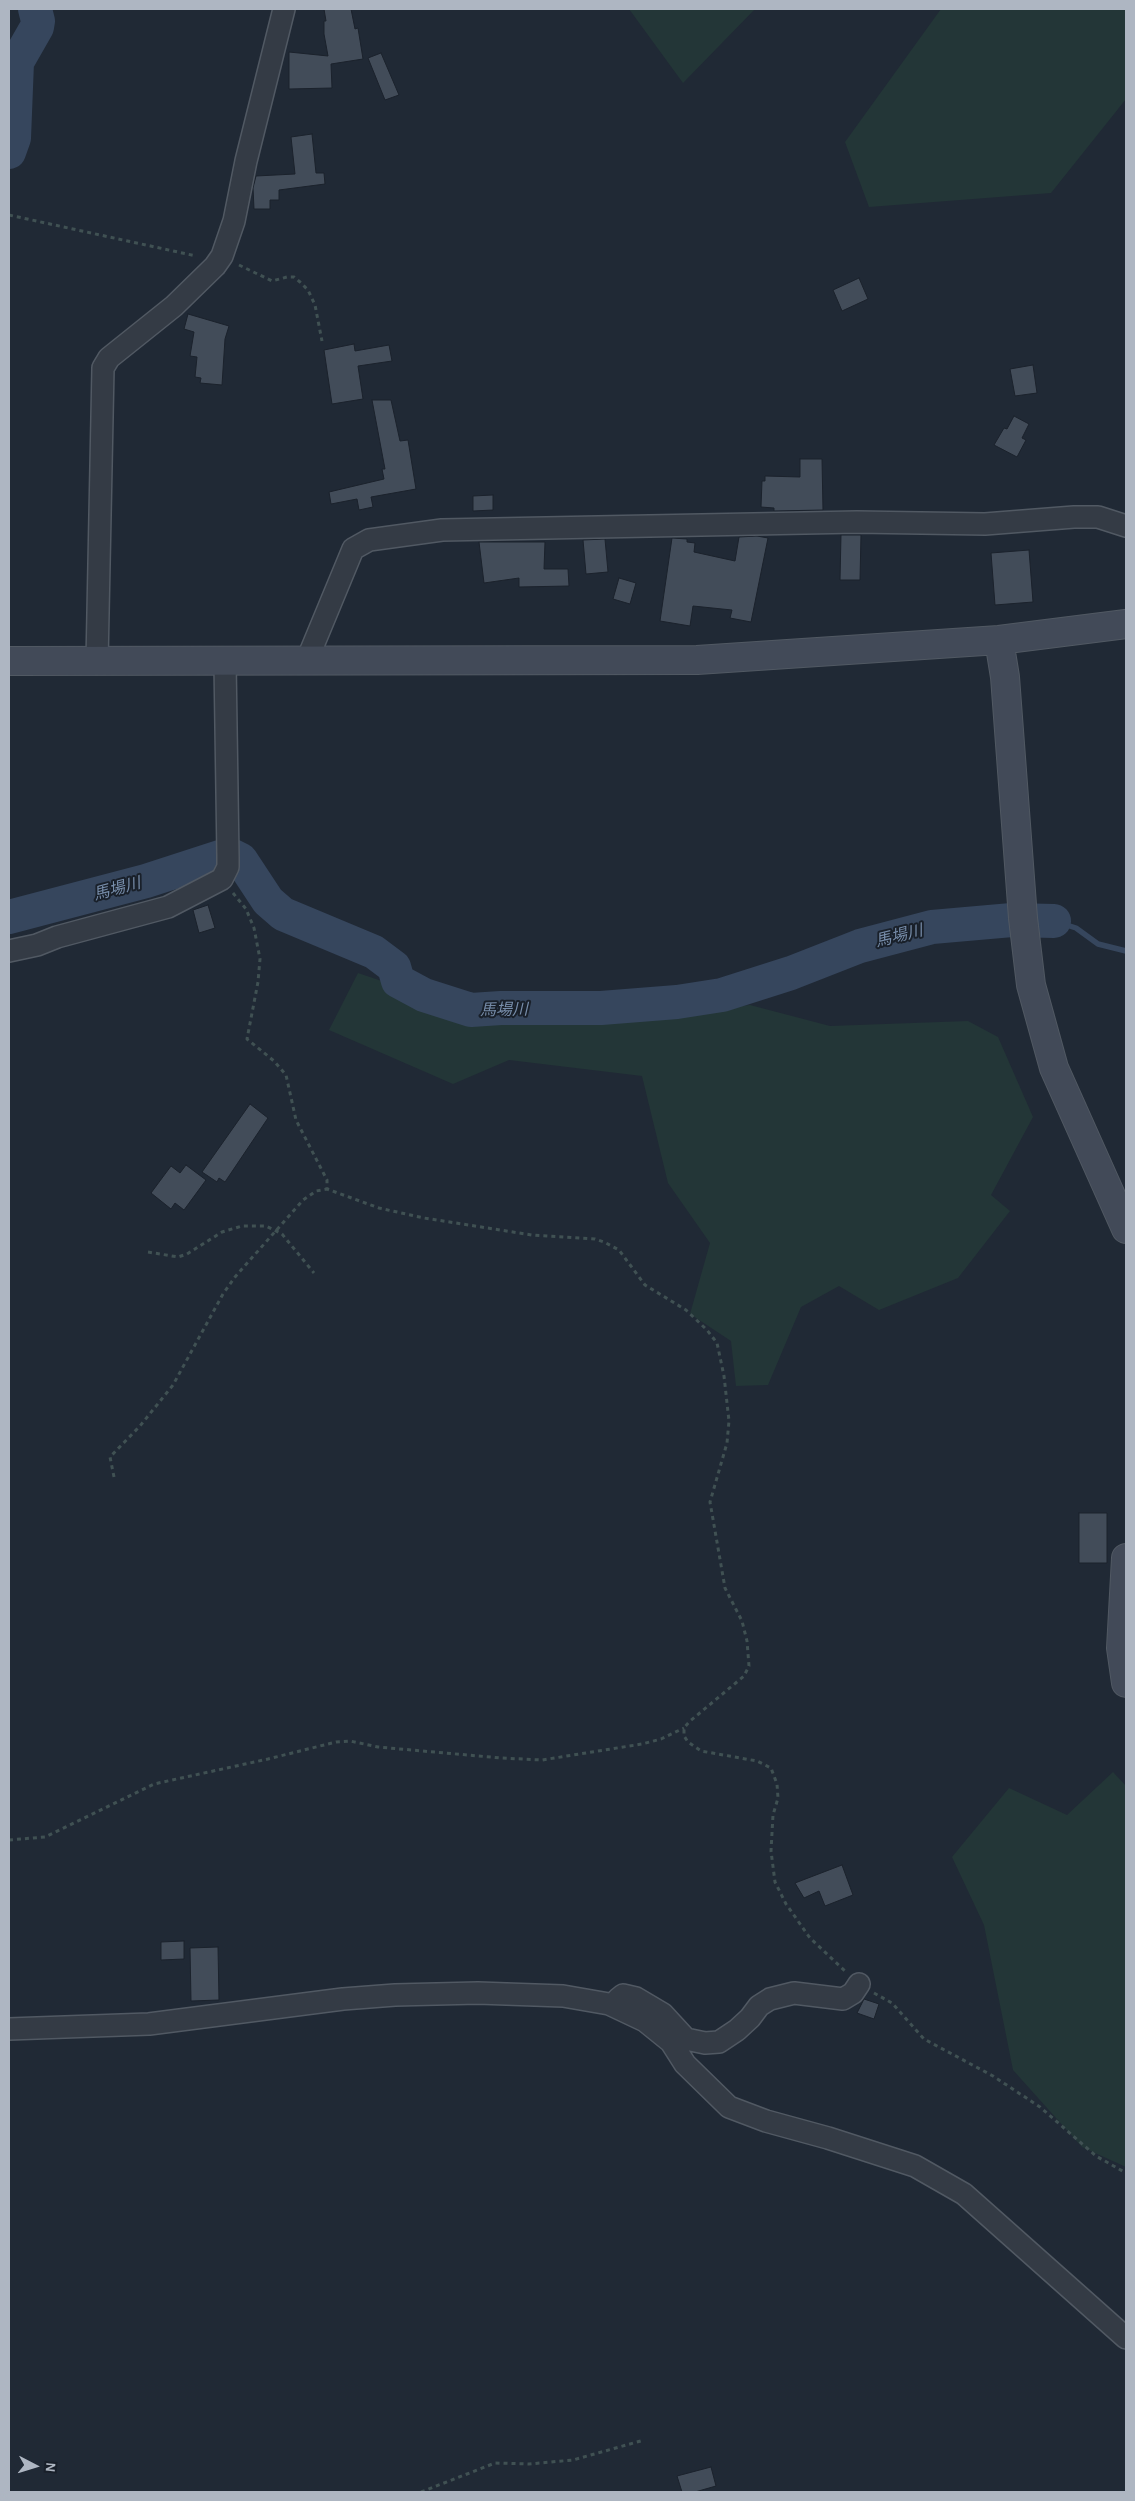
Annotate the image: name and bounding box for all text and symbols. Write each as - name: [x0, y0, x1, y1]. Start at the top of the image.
- water label: 馬場川: [91, 874, 143, 904]
- water label: 馬場川: [873, 921, 925, 951]
- water label: 馬場川: [480, 1000, 528, 1020]
- north arrow: [10, 2441, 60, 2491]
- text: N: [43, 2462, 57, 2473]

